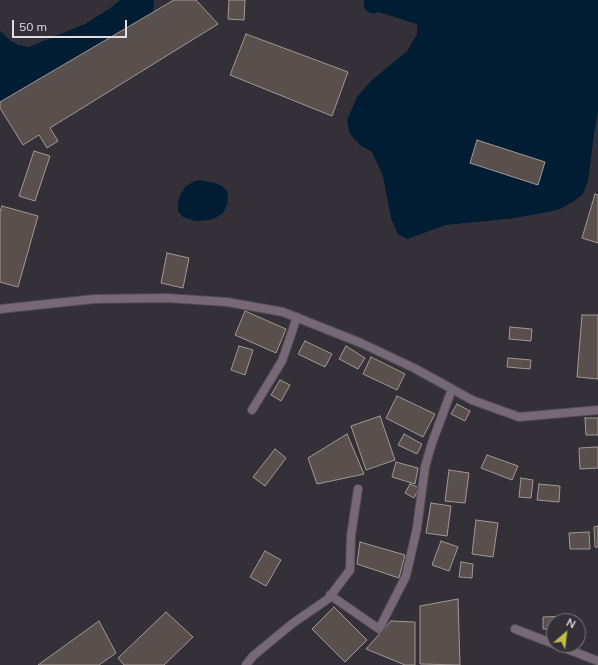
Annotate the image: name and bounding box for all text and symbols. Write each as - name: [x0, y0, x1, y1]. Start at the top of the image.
- scale bar: [14, 12, 129, 38]
- text: 50 m: [19, 19, 47, 34]
- north arrow: [546, 613, 586, 653]
- text: N: [564, 615, 578, 631]

